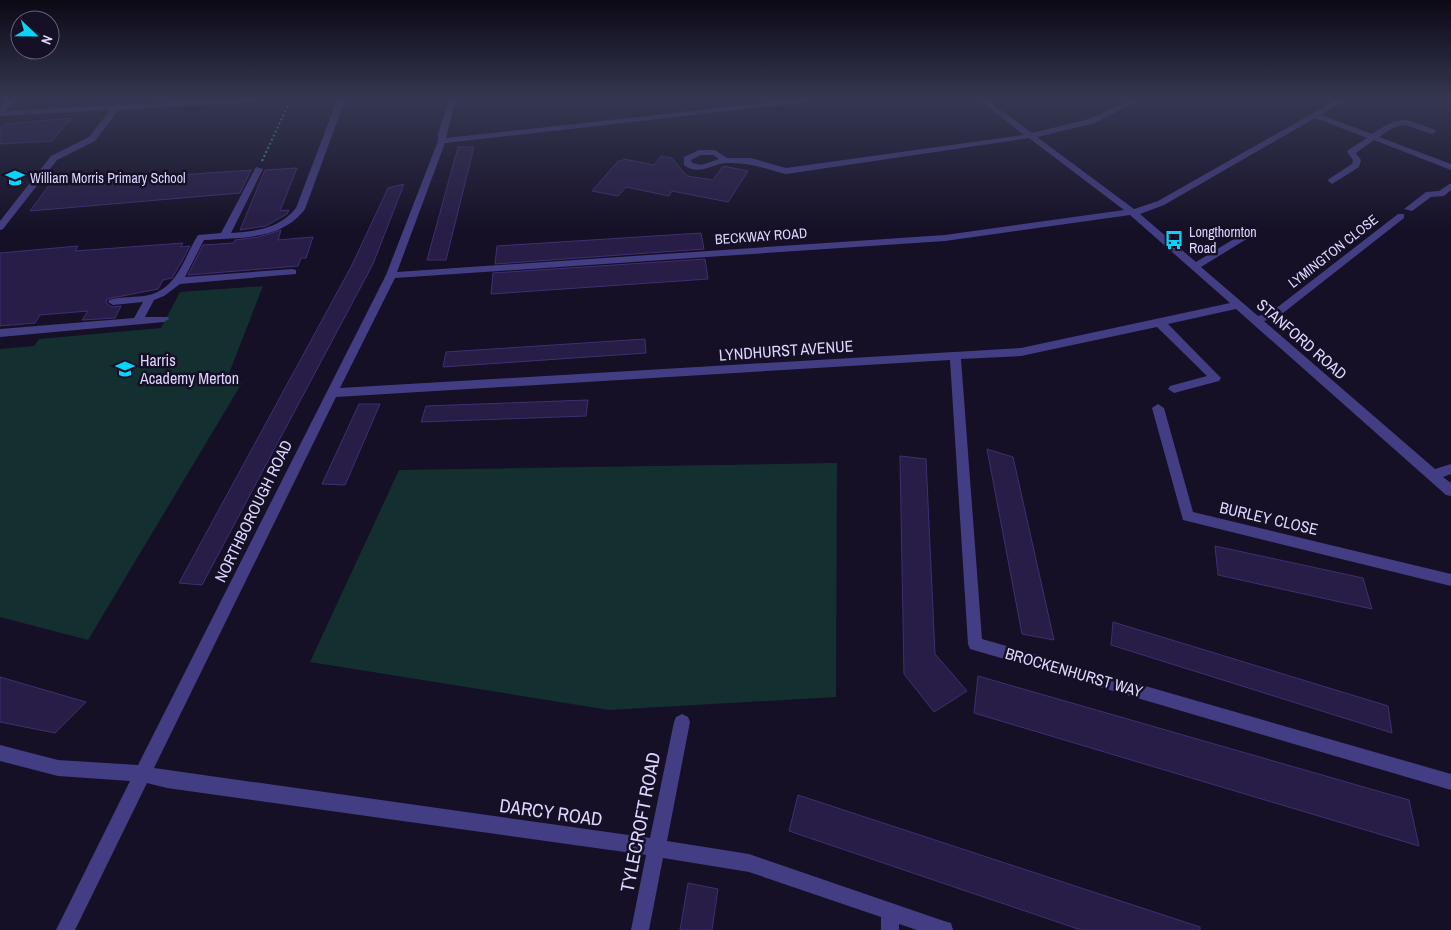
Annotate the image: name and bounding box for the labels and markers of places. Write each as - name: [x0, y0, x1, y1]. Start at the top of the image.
- school or university icon: William Morris Primary School: [4, 167, 26, 189]
- place label: William Morris Primary School: [30, 169, 186, 187]
- place label: Longthornton Road: [1189, 223, 1257, 257]
- bus stop icon: Longthornton Road: [1163, 229, 1185, 251]
- place label: Harris Academy Merton: [139, 349, 239, 389]
- school or university icon: Harris Academy Merton: [114, 358, 136, 380]

